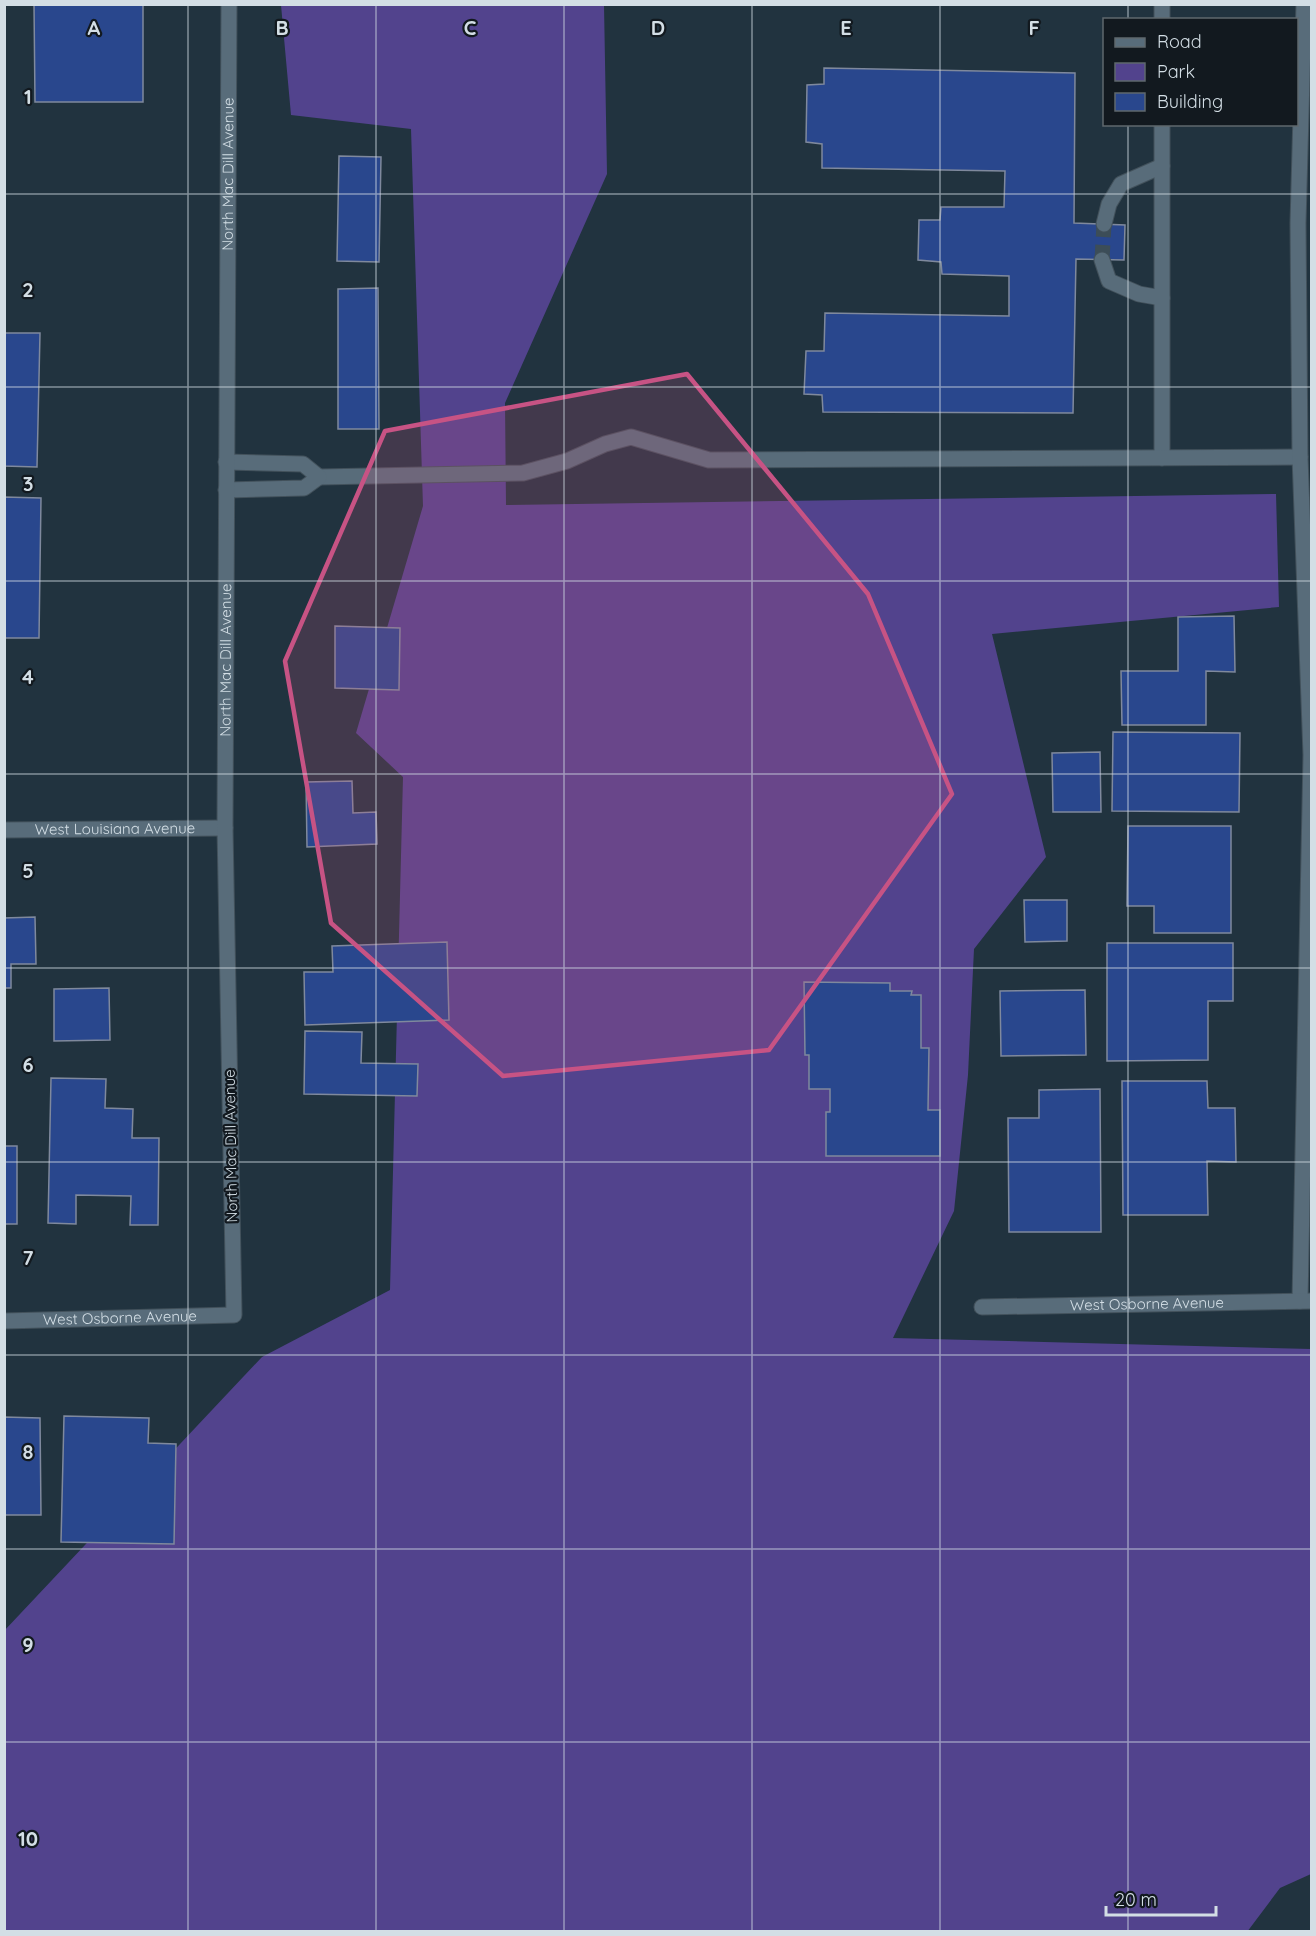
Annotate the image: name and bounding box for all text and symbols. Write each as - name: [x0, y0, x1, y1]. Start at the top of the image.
- text: A: [88, 15, 101, 40]
- text: B: [275, 15, 289, 40]
- text: C: [464, 15, 477, 40]
- text: D: [651, 15, 665, 40]
- text: E: [840, 15, 852, 40]
- text: F: [1028, 15, 1040, 40]
- legend: [1103, 18, 1298, 126]
- text: Road: [1157, 30, 1202, 53]
- text: Park: [1157, 60, 1195, 83]
- text: 1: [24, 84, 32, 109]
- text: Building: [1157, 90, 1223, 113]
- street label: North Mac Dill Avenue: [218, 97, 238, 251]
- text: 2: [22, 277, 34, 302]
- text: 3: [23, 471, 33, 496]
- street label: North Mac Dill Avenue: [215, 583, 235, 737]
- text: 4: [22, 664, 34, 689]
- street label: West Louisiana Avenue: [35, 818, 195, 839]
- text: 5: [22, 858, 34, 883]
- text: 6: [22, 1052, 34, 1077]
- street label: North Mac Dill Avenue: [220, 1069, 241, 1223]
- text: 7: [23, 1245, 34, 1270]
- street label: West Osborne Avenue: [1070, 1293, 1224, 1314]
- street label: West Osborne Avenue: [43, 1306, 197, 1329]
- text: 8: [23, 1439, 34, 1464]
- text: 9: [22, 1632, 34, 1657]
- text: 10: [18, 1826, 38, 1851]
- scale bar: [1106, 1879, 1216, 1917]
- text: 20 m: [1115, 1888, 1157, 1911]

